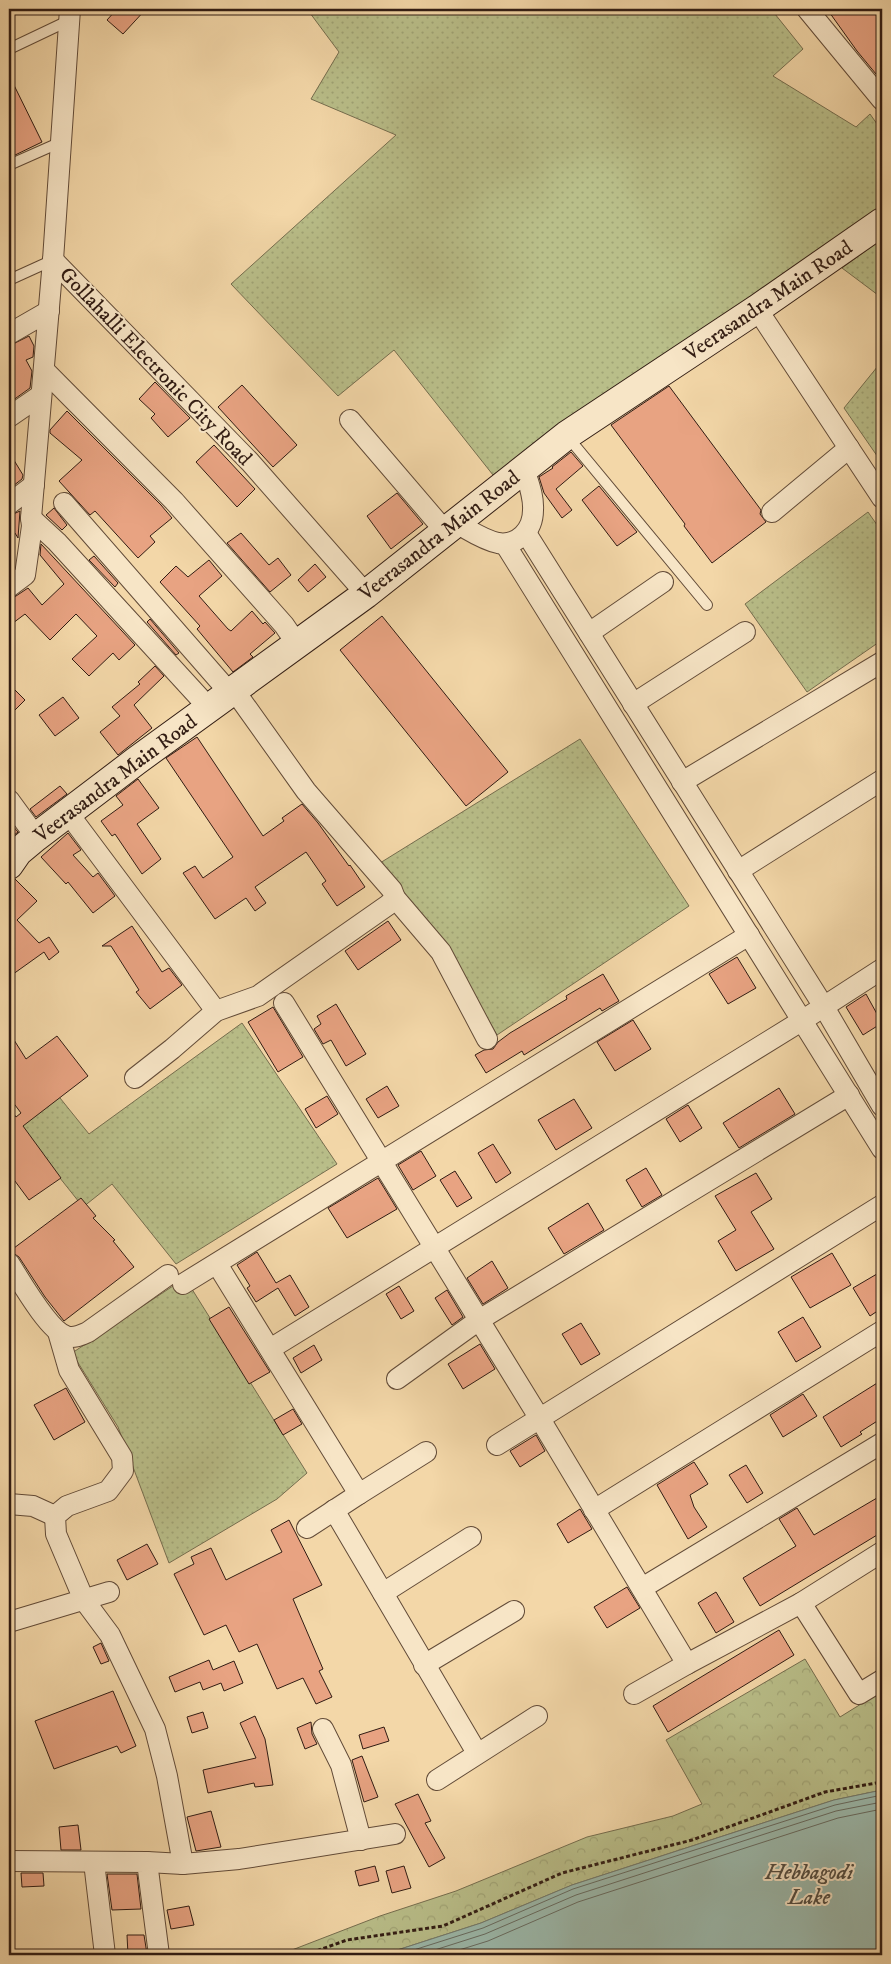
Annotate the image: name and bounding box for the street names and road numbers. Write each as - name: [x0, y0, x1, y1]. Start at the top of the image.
- street label: Veerasandra Main Road: [679, 235, 858, 367]
- street label: Gollahalli Electronic City Road: [53, 262, 257, 472]
- street label: Veerasandra Main Road: [353, 464, 526, 607]
- street label: Veerasandra Main Road: [28, 709, 203, 849]

